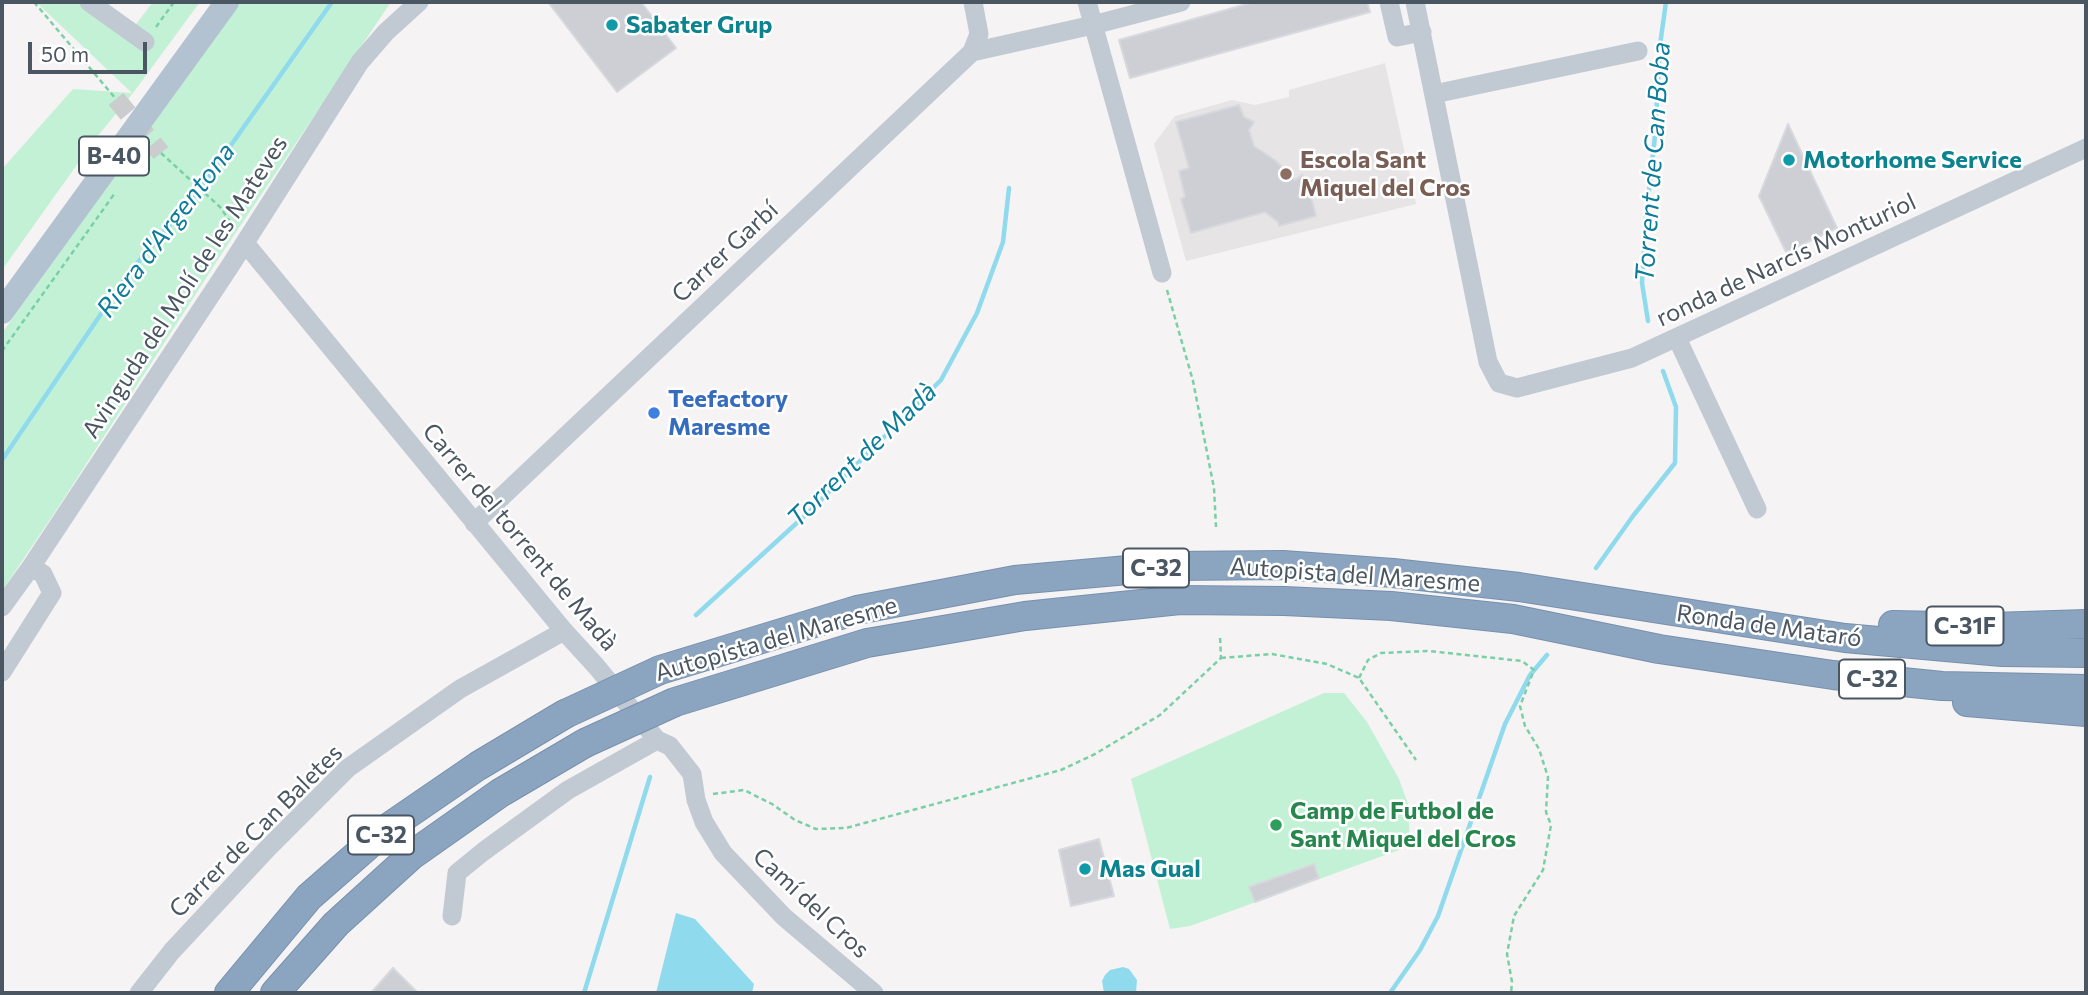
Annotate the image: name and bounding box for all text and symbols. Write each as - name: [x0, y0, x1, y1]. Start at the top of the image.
- place label: Sabater Grup: [626, 11, 772, 39]
- marker: Sabater Grup: [604, 17, 620, 33]
- scale bar: [32, 28, 150, 72]
- text: 50 m: [41, 41, 89, 66]
- water label: Torrent de Can Boba: [1629, 41, 1677, 283]
- street label: Avinguda del Molí de les Mateves: [76, 130, 294, 444]
- road number: B-40: [79, 136, 149, 176]
- water label: Riera d'Argentona: [90, 136, 242, 324]
- place label: Escola Sant Miquel del Cros: [1300, 146, 1470, 202]
- place label: Motorhome Service: [1803, 146, 2022, 174]
- marker: Motorhome Service: [1781, 152, 1797, 168]
- marker: Escola Sant Miquel del Cros: [1278, 166, 1294, 182]
- street label: ronda de Narcís Monturiol: [1652, 187, 1920, 333]
- street label: Carrer Garbí: [666, 196, 784, 308]
- water label: Torrent de Madà: [781, 376, 943, 534]
- place label: Teefactory Maresme: [668, 385, 788, 441]
- marker: Teefactory Maresme: [646, 405, 662, 421]
- street label: Carrer del torrent de Madà: [416, 417, 624, 657]
- road number: C-32: [1123, 548, 1189, 588]
- street label: Autopista del Maresme: [1229, 552, 1481, 598]
- street label: Autopista del Maresme: [651, 591, 901, 687]
- street label: Ronda de Mataró: [1675, 599, 1863, 653]
- road number: C-31F: [1926, 606, 2004, 646]
- road number: C-32: [1839, 660, 1905, 698]
- street label: Carrer de Can Baletes: [163, 738, 349, 924]
- place label: Camp de Futbol de Sant Miquel del Cros: [1290, 797, 1516, 853]
- road number: C-32: [348, 816, 414, 855]
- marker: Camp de Futbol de Sant Miquel del Cros: [1268, 817, 1284, 833]
- street label: Camí del Cros: [747, 842, 875, 964]
- place label: Mas Gual: [1099, 855, 1201, 883]
- marker: Mas Gual: [1077, 861, 1093, 877]

